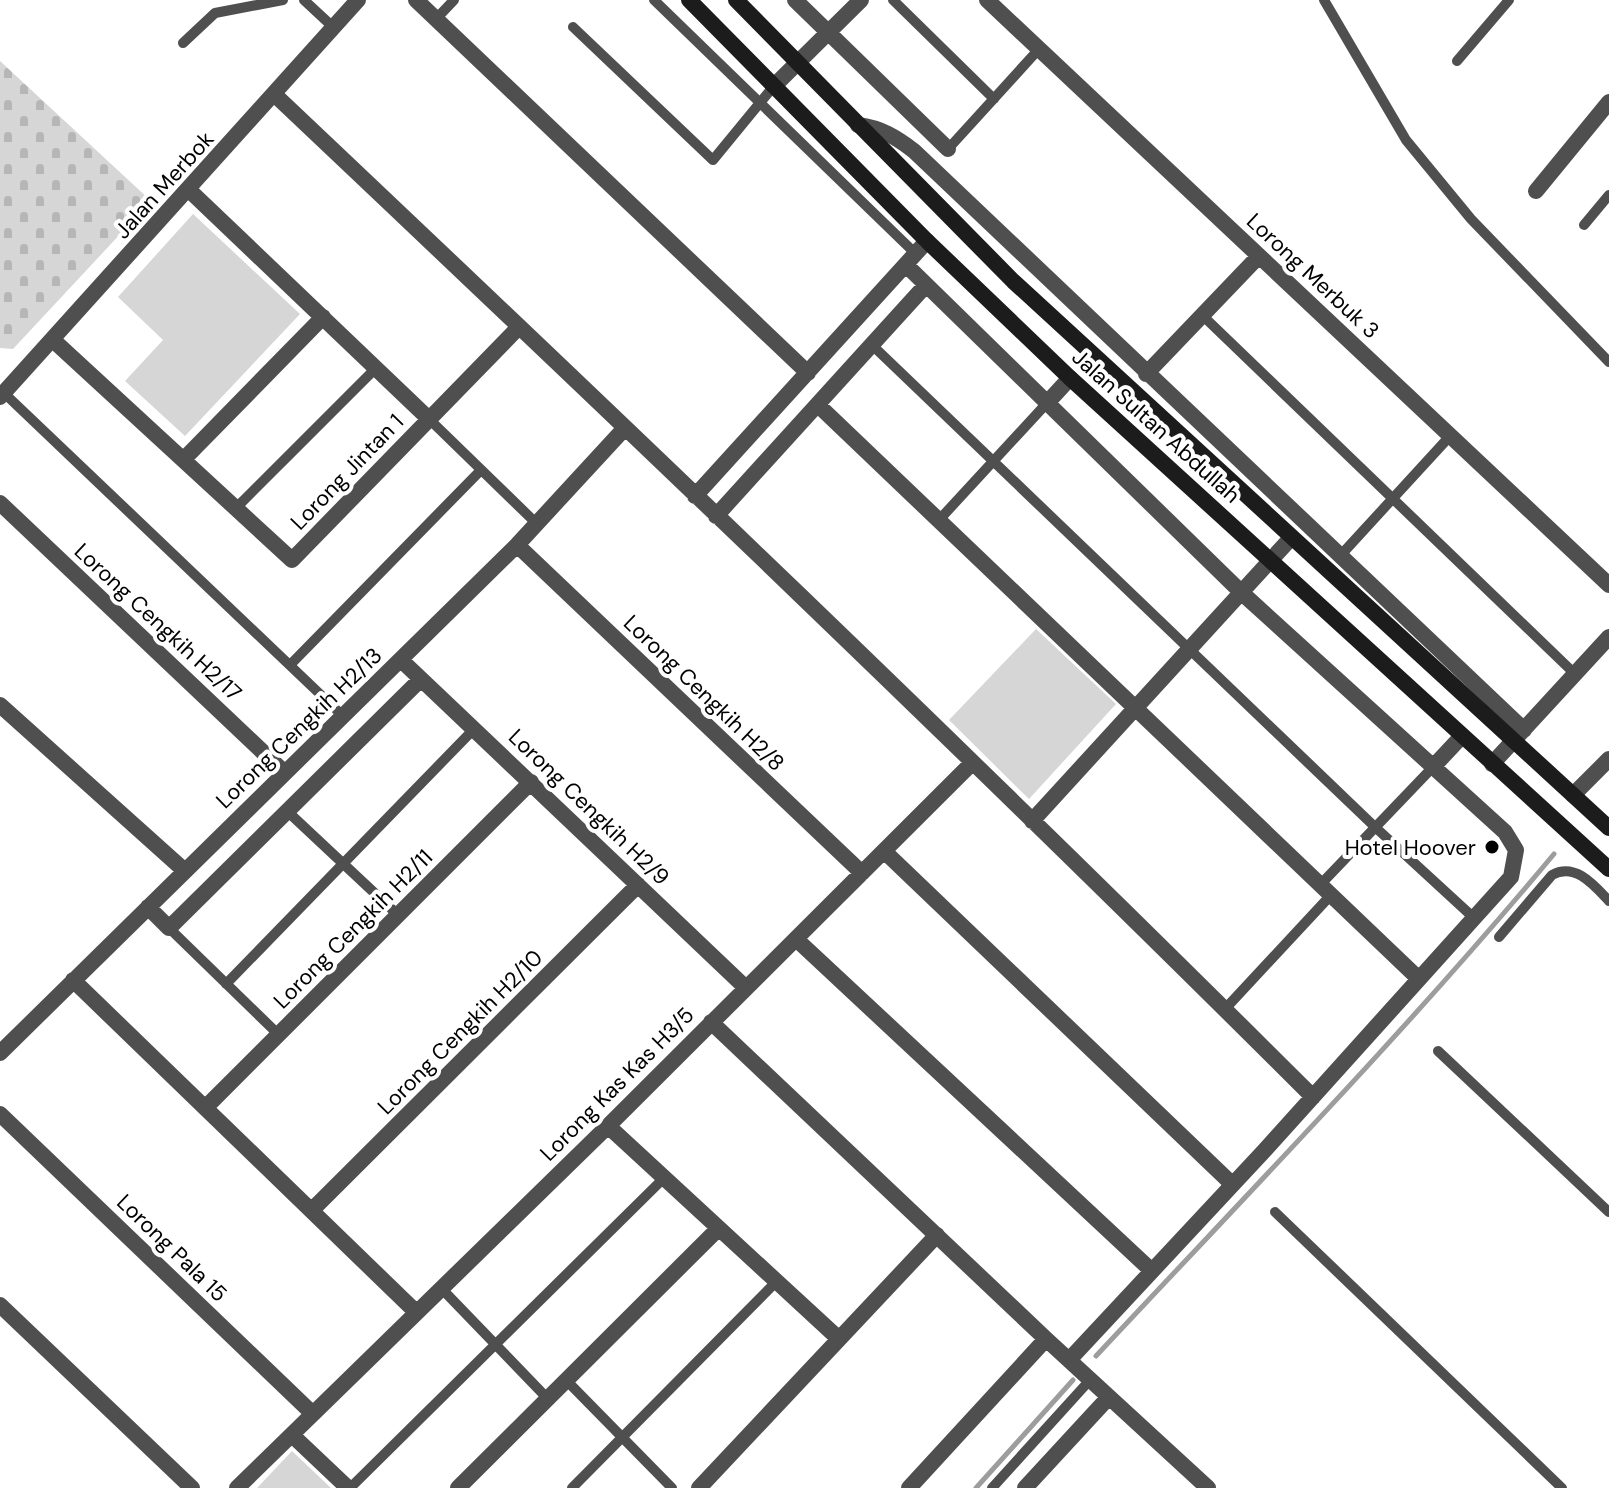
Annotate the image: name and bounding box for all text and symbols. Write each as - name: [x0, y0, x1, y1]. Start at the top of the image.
- street label: Jalan Merbok: [108, 125, 220, 245]
- street label: Lorong Merbuk 3: [1241, 207, 1385, 345]
- street label: Jalan Sultan Abdullah: [1066, 343, 1246, 509]
- street label: Lorong Jintan 1: [284, 408, 410, 536]
- street label: Lorong Cengkih H2/17: [68, 537, 248, 707]
- street label: Lorong Cengkih H2/8: [617, 609, 791, 777]
- street label: Lorong Cengkih H2/13: [210, 641, 388, 815]
- street label: Lorong Cengkih H2/9: [502, 723, 676, 891]
- place label: Hotel Hoover: [1345, 833, 1476, 862]
- marker: Hotel Hoover: [1483, 838, 1501, 856]
- street label: Lorong Cengkih H2/11: [267, 843, 439, 1015]
- street label: Lorong Cengkih H2/10: [371, 943, 549, 1121]
- street label: Lorong Kas Kas H3/5: [534, 1001, 700, 1167]
- street label: Lorong Pala 15: [111, 1188, 233, 1308]

